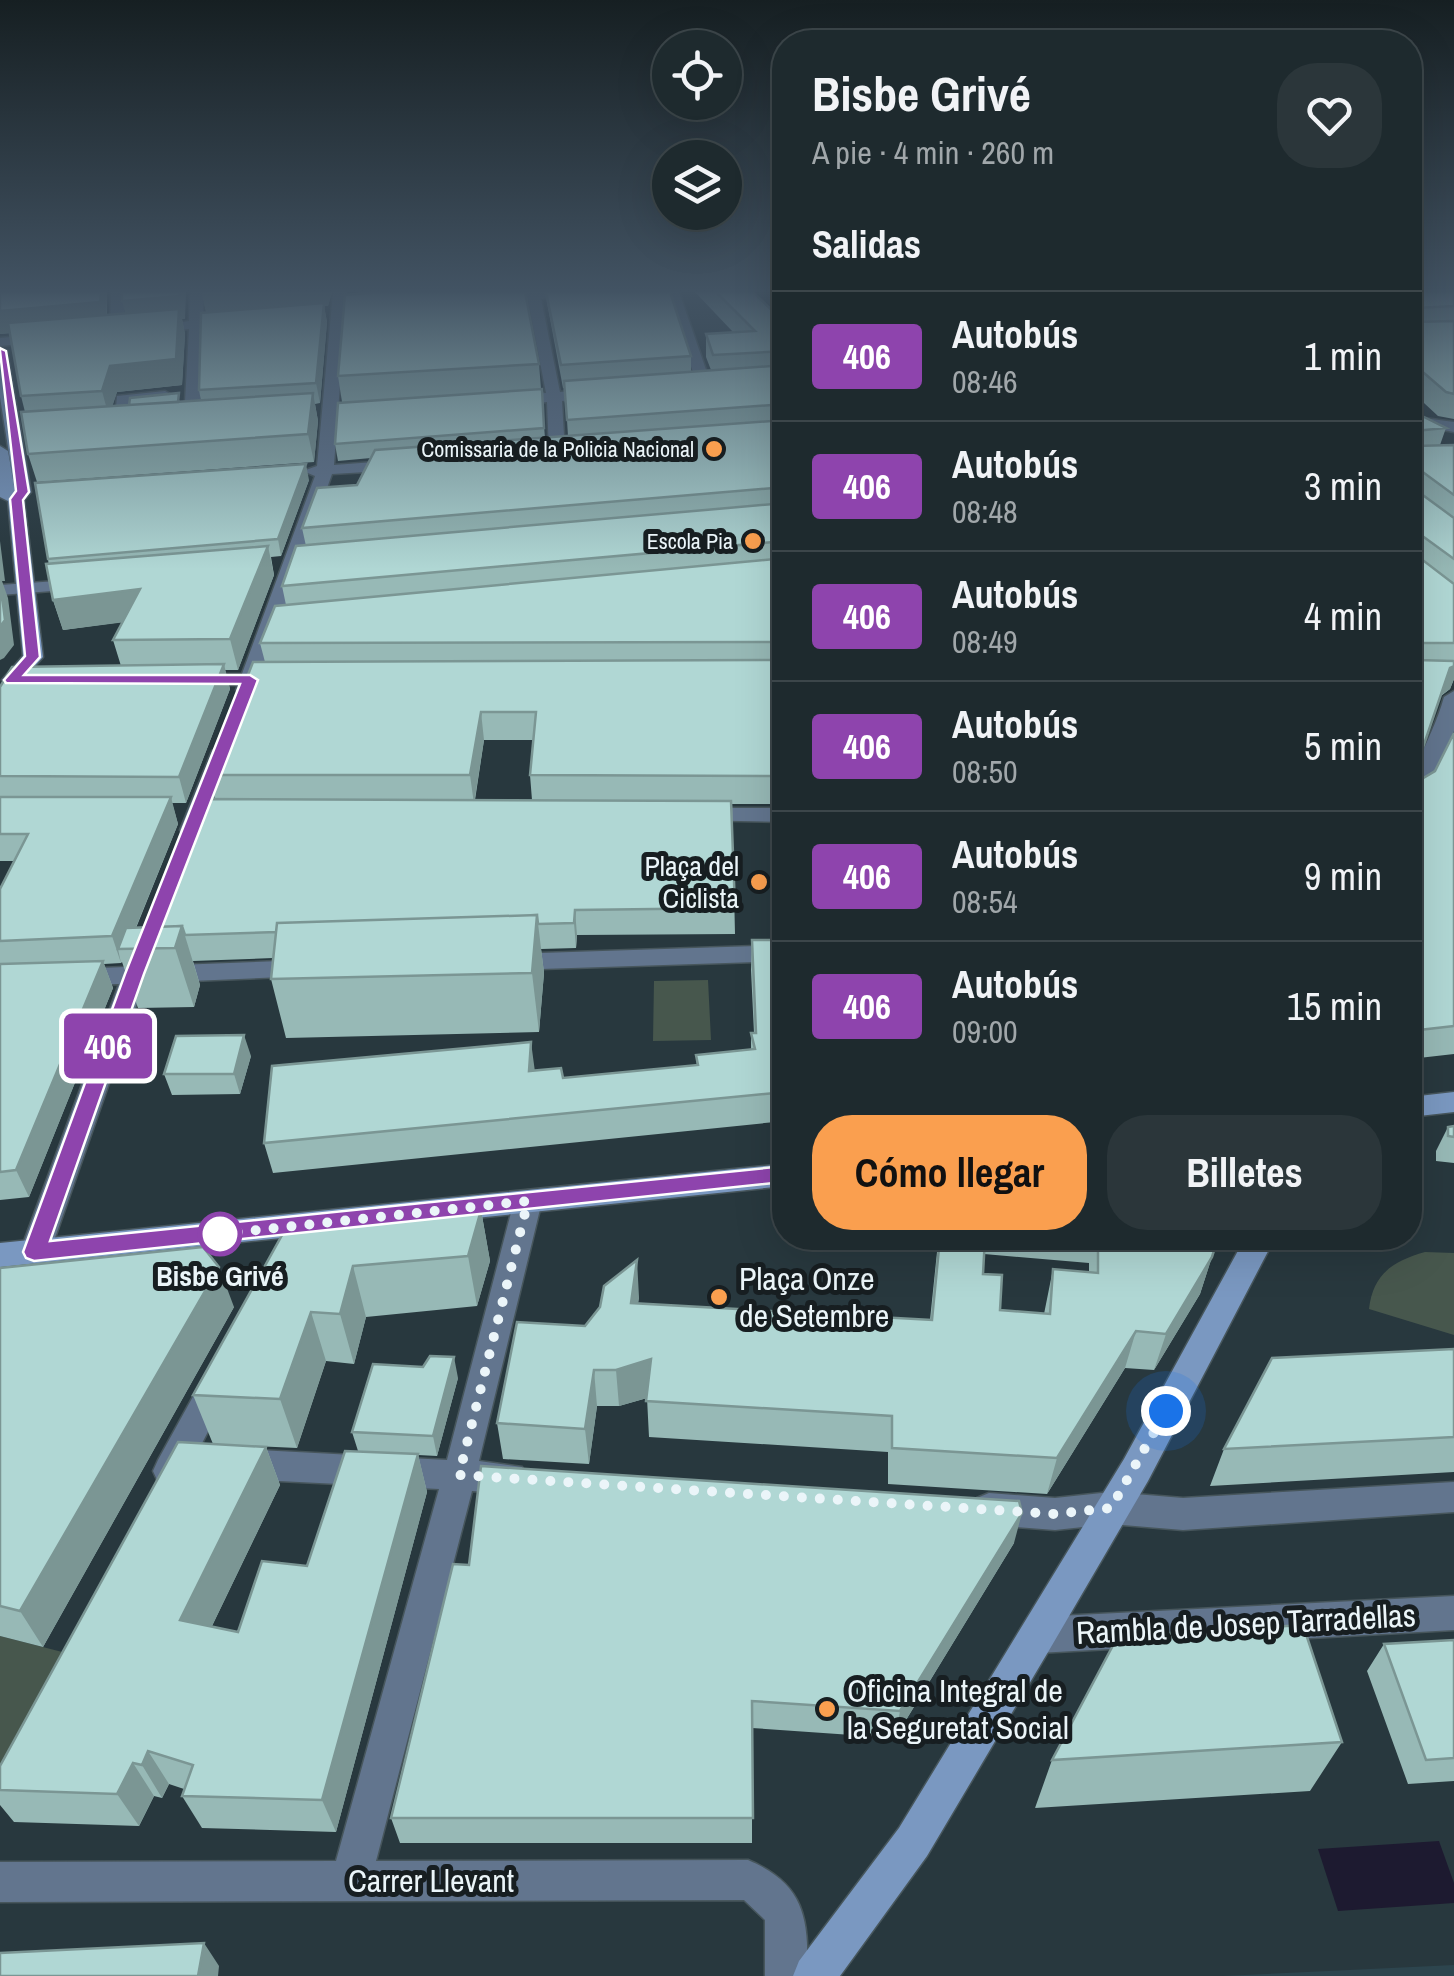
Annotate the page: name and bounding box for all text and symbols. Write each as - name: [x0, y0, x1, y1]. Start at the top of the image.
- map controls: [652, 30, 742, 230]
- button: locate: [652, 30, 742, 120]
- text: Bisbe Grivé: [812, 61, 1031, 126]
- button: heart: [1277, 63, 1382, 168]
- text: A pie · 4 min · 260 m: [812, 131, 1054, 174]
- button: layers: [652, 140, 742, 230]
- text: Salidas: [812, 219, 921, 270]
- text: Autobús: [952, 309, 1078, 360]
- text: 1 min: [1304, 331, 1382, 382]
- text: 406: [843, 333, 891, 380]
- text: 08:46: [952, 360, 1018, 403]
- place label: Comissaria de la Policia Nacional: [421, 434, 694, 464]
- marker: Comissaria de la Policia Nacional: [703, 438, 725, 460]
- text: Autobús: [952, 439, 1078, 490]
- text: 3 min: [1304, 461, 1382, 512]
- text: 406: [843, 463, 891, 510]
- text: 08:48: [952, 490, 1018, 533]
- place label: Escola Pia: [647, 526, 733, 556]
- marker: Escola Pia: [742, 530, 764, 552]
- text: Autobús: [952, 569, 1078, 620]
- text: 4 min: [1304, 591, 1382, 642]
- text: 406: [843, 593, 891, 640]
- text: 08:49: [952, 620, 1018, 663]
- text: Autobús: [952, 699, 1078, 750]
- text: 5 min: [1304, 721, 1382, 772]
- text: 406: [843, 723, 891, 770]
- text: 08:50: [952, 750, 1018, 793]
- text: Autobús: [952, 829, 1078, 880]
- place label: Plaça del Ciclista: [645, 847, 739, 917]
- text: 9 min: [1304, 851, 1382, 902]
- text: 406: [843, 853, 891, 900]
- marker: Plaça del Ciclista: [748, 871, 770, 893]
- text: 08:54: [952, 880, 1018, 923]
- text: Autobús: [952, 959, 1078, 1010]
- text: 15 min: [1287, 981, 1382, 1032]
- text: 406: [843, 983, 891, 1030]
- text: 09:00: [952, 1010, 1018, 1053]
- line badge: 406: [51, 1014, 166, 1078]
- text: 406: [84, 1023, 132, 1070]
- button: Cómo llegar: [812, 1115, 1087, 1230]
- button: Billetes: [1107, 1115, 1382, 1230]
- marker: Bisbe Grivé: [199, 1213, 241, 1255]
- place label: Bisbe Grivé: [156, 1257, 284, 1295]
- place label: Plaça Onze de Setembre: [739, 1257, 889, 1337]
- marker: Plaça Onze de Setembre: [708, 1286, 730, 1308]
- your location: [1141, 1386, 1191, 1436]
- street label: Rambla de Josep Tarradellas: [1075, 1593, 1417, 1654]
- place label: Oficina Integral de la Seguretat Social: [847, 1669, 1069, 1749]
- marker: Oficina Integral de la Seguretat Social: [816, 1698, 838, 1720]
- street label: Carrer Llevant: [348, 1859, 514, 1902]

